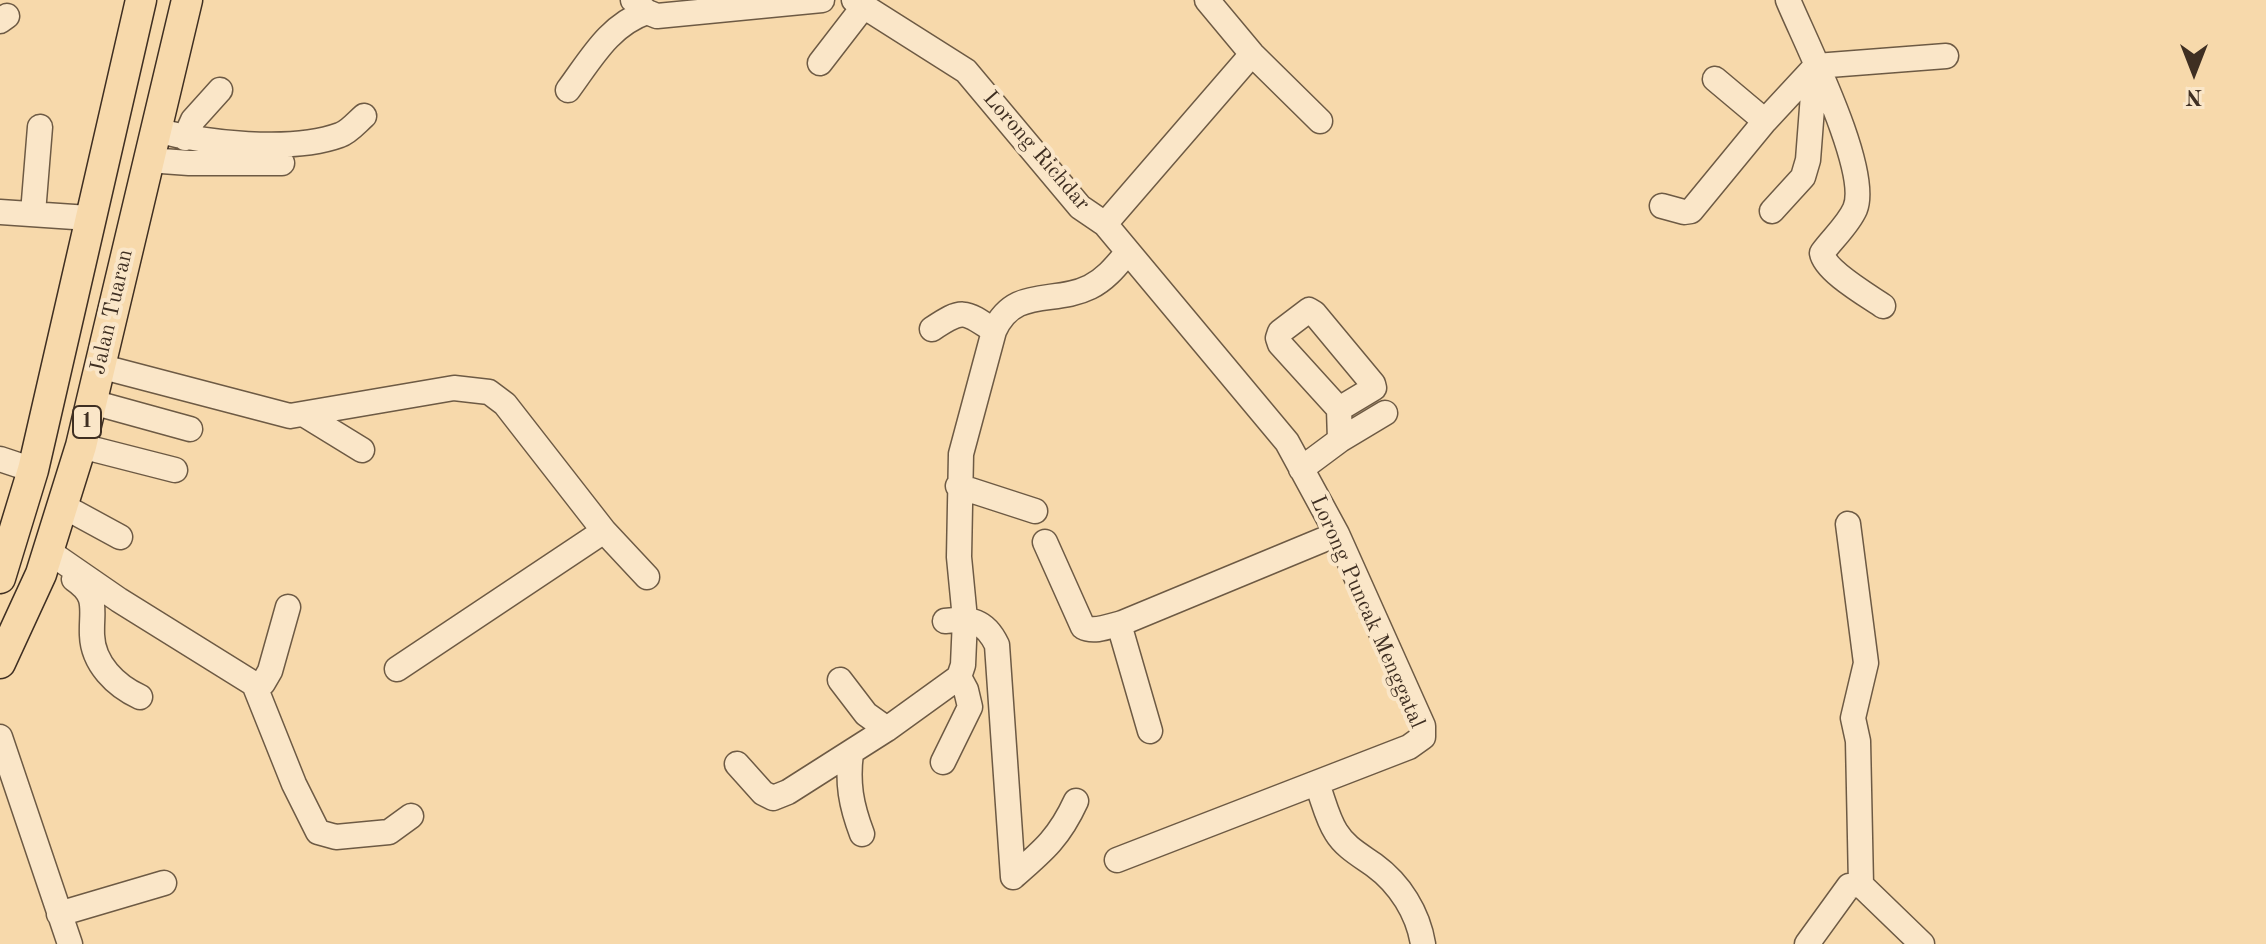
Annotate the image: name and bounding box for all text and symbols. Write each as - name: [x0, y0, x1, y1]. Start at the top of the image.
- north arrow: [2154, 32, 2234, 112]
- text: N: [2186, 85, 2202, 107]
- street label: Lorong Richdar: [977, 86, 1095, 216]
- street label: Jalan Tuaran: [85, 247, 139, 377]
- road number: 1: [73, 406, 101, 438]
- street label: Lorong Puncak Menggatal: [1304, 492, 1430, 732]

